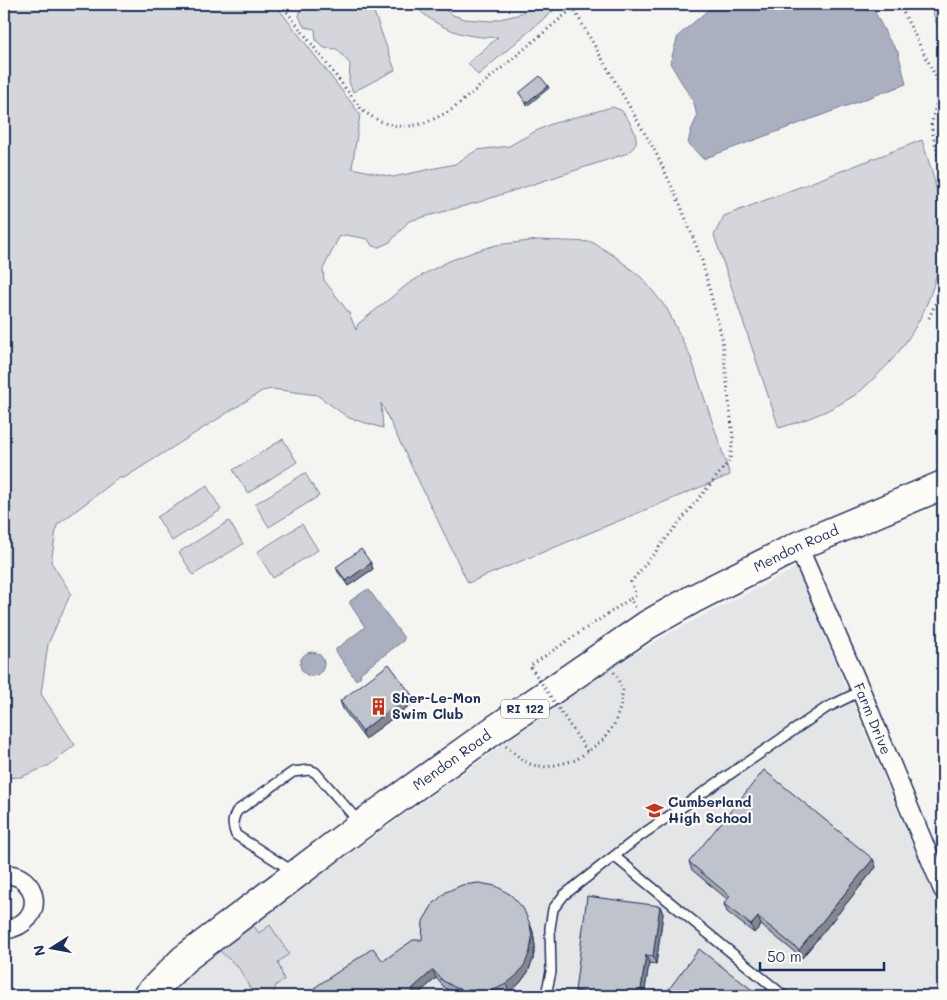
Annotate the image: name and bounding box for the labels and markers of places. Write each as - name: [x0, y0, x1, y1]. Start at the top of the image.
- place label: Sher-Le-Mon Swim Club: [392, 688, 481, 723]
- building icon: Sher-Le-Mon Swim Club: [368, 696, 388, 716]
- place label: Cumberland High School: [668, 792, 752, 827]
- school or university icon: Cumberland High School: [644, 800, 664, 820]

